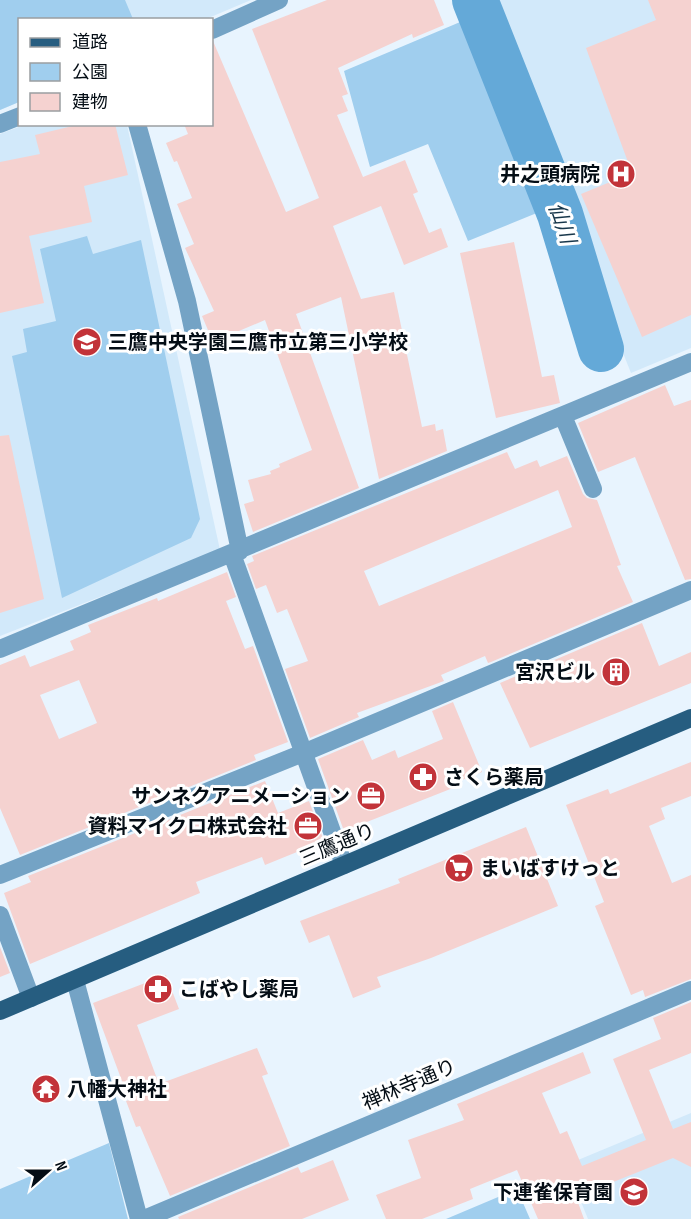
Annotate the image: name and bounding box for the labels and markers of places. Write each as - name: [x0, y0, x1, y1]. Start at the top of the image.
- hospital icon: 井之頭病院: [605, 158, 637, 190]
- place label: 井之頭病院: [500, 163, 600, 187]
- school or university icon: 三鷹中央学園三鷹市立第三小学校: [71, 326, 103, 358]
- place label: 三鷹中央学園三鷹市立第三小学校: [108, 331, 408, 355]
- building icon: 宮沢ビル: [600, 656, 632, 688]
- place label: 宮沢ビル: [515, 661, 595, 685]
- pharmacy icon: さくら薬局: [407, 761, 439, 793]
- place label: さくら薬局: [444, 766, 544, 790]
- office icon: サンネクアニメーション: [355, 780, 387, 812]
- place label: サンネクアニメーション: [131, 785, 350, 809]
- office icon: 資料マイクロ株式会社: [292, 810, 324, 842]
- place label: 資料マイクロ株式会社: [87, 815, 287, 839]
- supermarket icon: まいばすけっと: [443, 852, 475, 884]
- place label: まいばすけっと: [480, 857, 620, 881]
- pharmacy icon: こばやし薬局: [142, 973, 174, 1005]
- place label: こばやし薬局: [179, 978, 299, 1002]
- temple icon: 八幡大神社: [30, 1073, 62, 1105]
- place label: 八幡大神社: [67, 1078, 167, 1102]
- school or university icon: 下連雀保育園: [618, 1176, 650, 1208]
- place label: 下連雀保育園: [493, 1181, 613, 1205]

